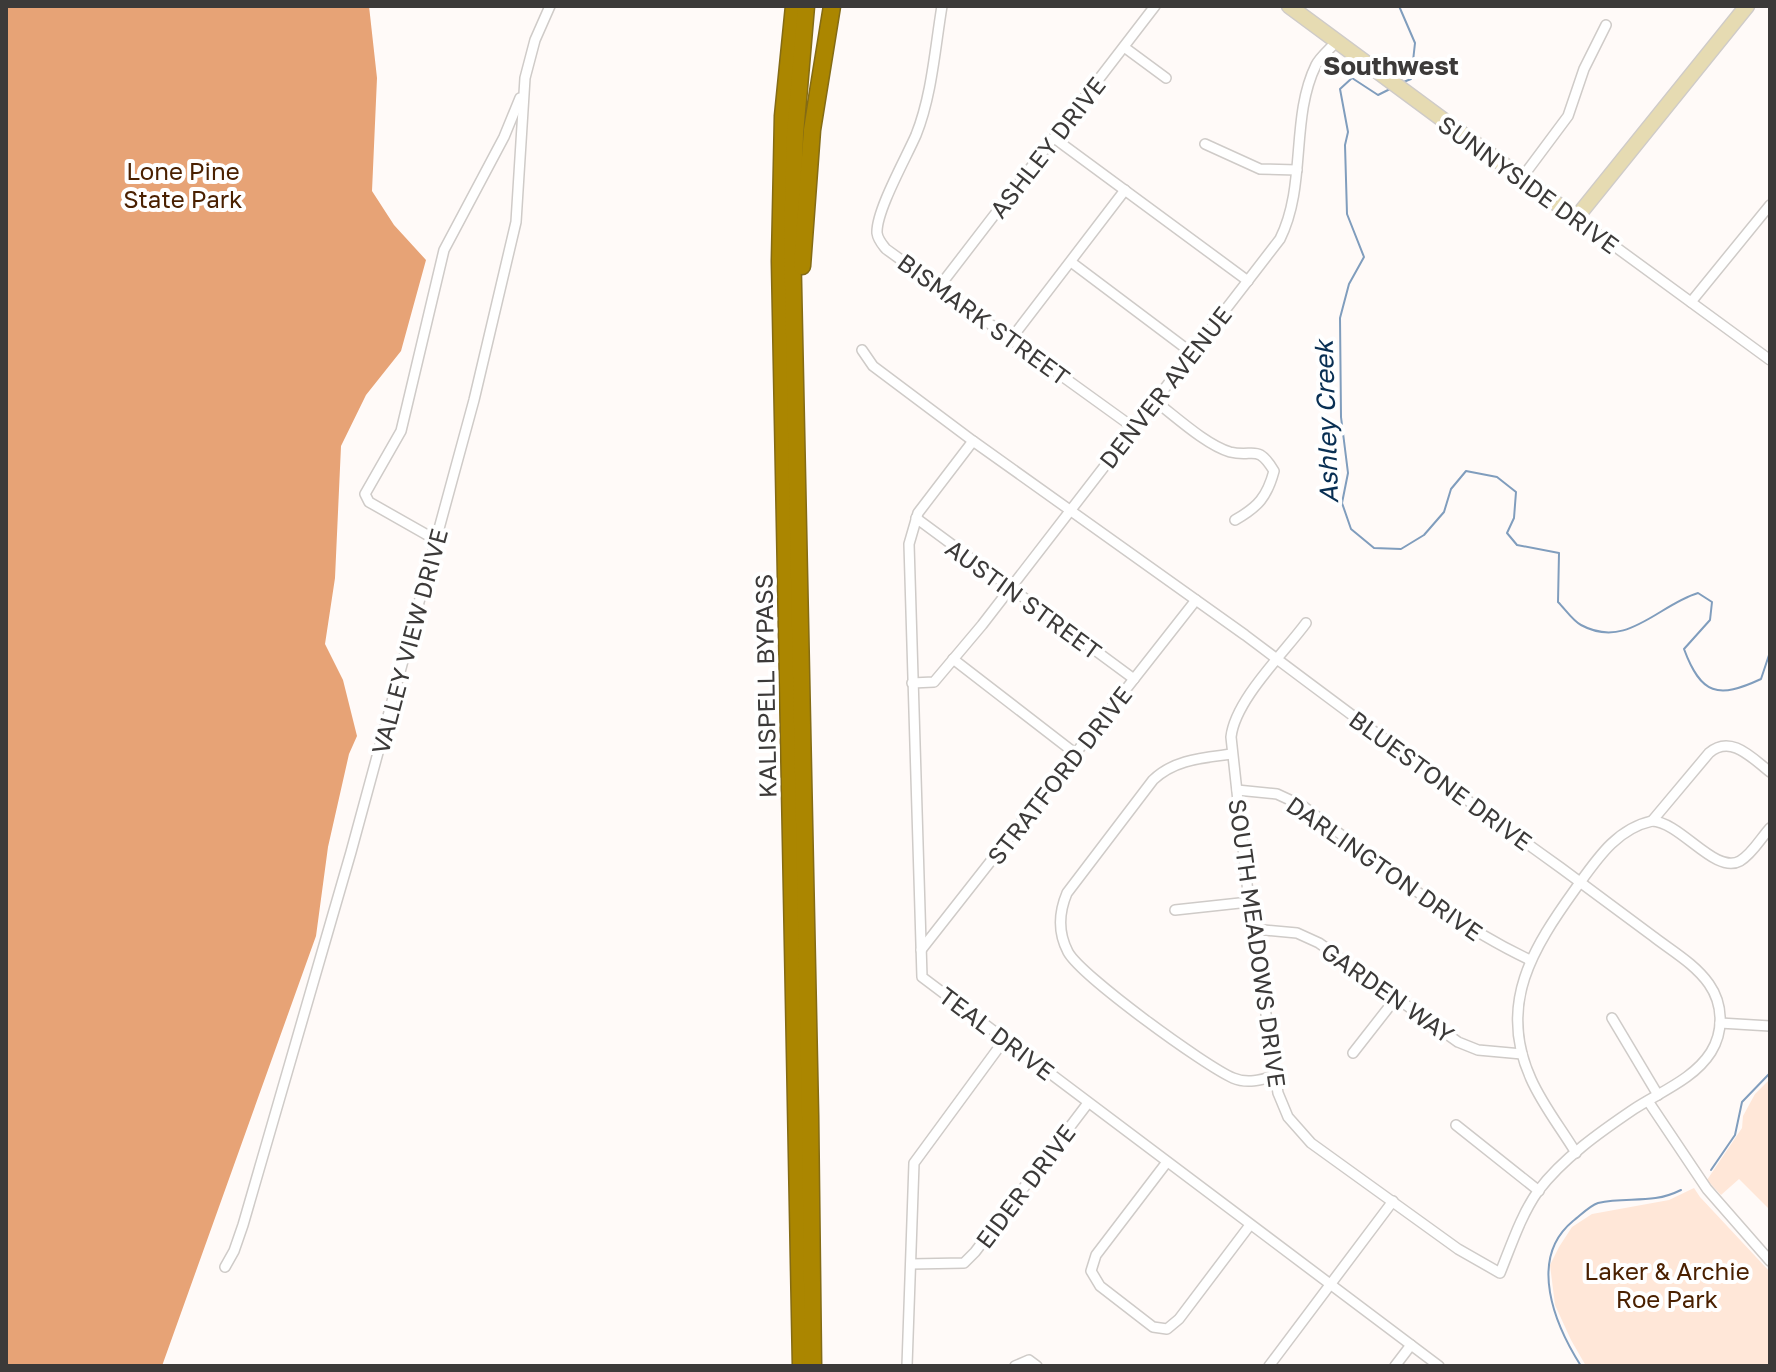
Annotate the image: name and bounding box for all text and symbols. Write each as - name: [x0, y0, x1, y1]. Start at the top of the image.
- district label: Southwest: [1323, 50, 1459, 81]
- street label: ASHLEY DRIVE: [983, 71, 1111, 223]
- street label: SUNNYSIDE DRIVE: [1433, 109, 1625, 259]
- park label: Lone Pine State Park: [123, 156, 243, 213]
- street label: BISMARK STREET: [892, 247, 1076, 391]
- street label: DENVER AVENUE: [1093, 300, 1237, 474]
- water label: Ashley Creek: [1308, 338, 1344, 504]
- street label: VALLEY VIEW DRIVE: [365, 525, 453, 757]
- street label: AUSTIN STREET: [940, 533, 1108, 665]
- street label: KALISPELL BYPASS: [749, 574, 781, 798]
- street label: STRATFORD DRIVE: [981, 680, 1137, 870]
- street label: BLUESTONE DRIVE: [1344, 704, 1538, 856]
- street label: DARLINGTON DRIVE: [1281, 789, 1489, 947]
- street label: SOUTH MEADOWS DRIVE: [1223, 797, 1293, 1089]
- street label: GARDEN WAY: [1316, 936, 1460, 1049]
- street label: TEAL DRIVE: [934, 980, 1060, 1086]
- street label: EIDER DRIVE: [969, 1118, 1081, 1254]
- park label: Laker & Archie Roe Park: [1584, 1256, 1750, 1313]

